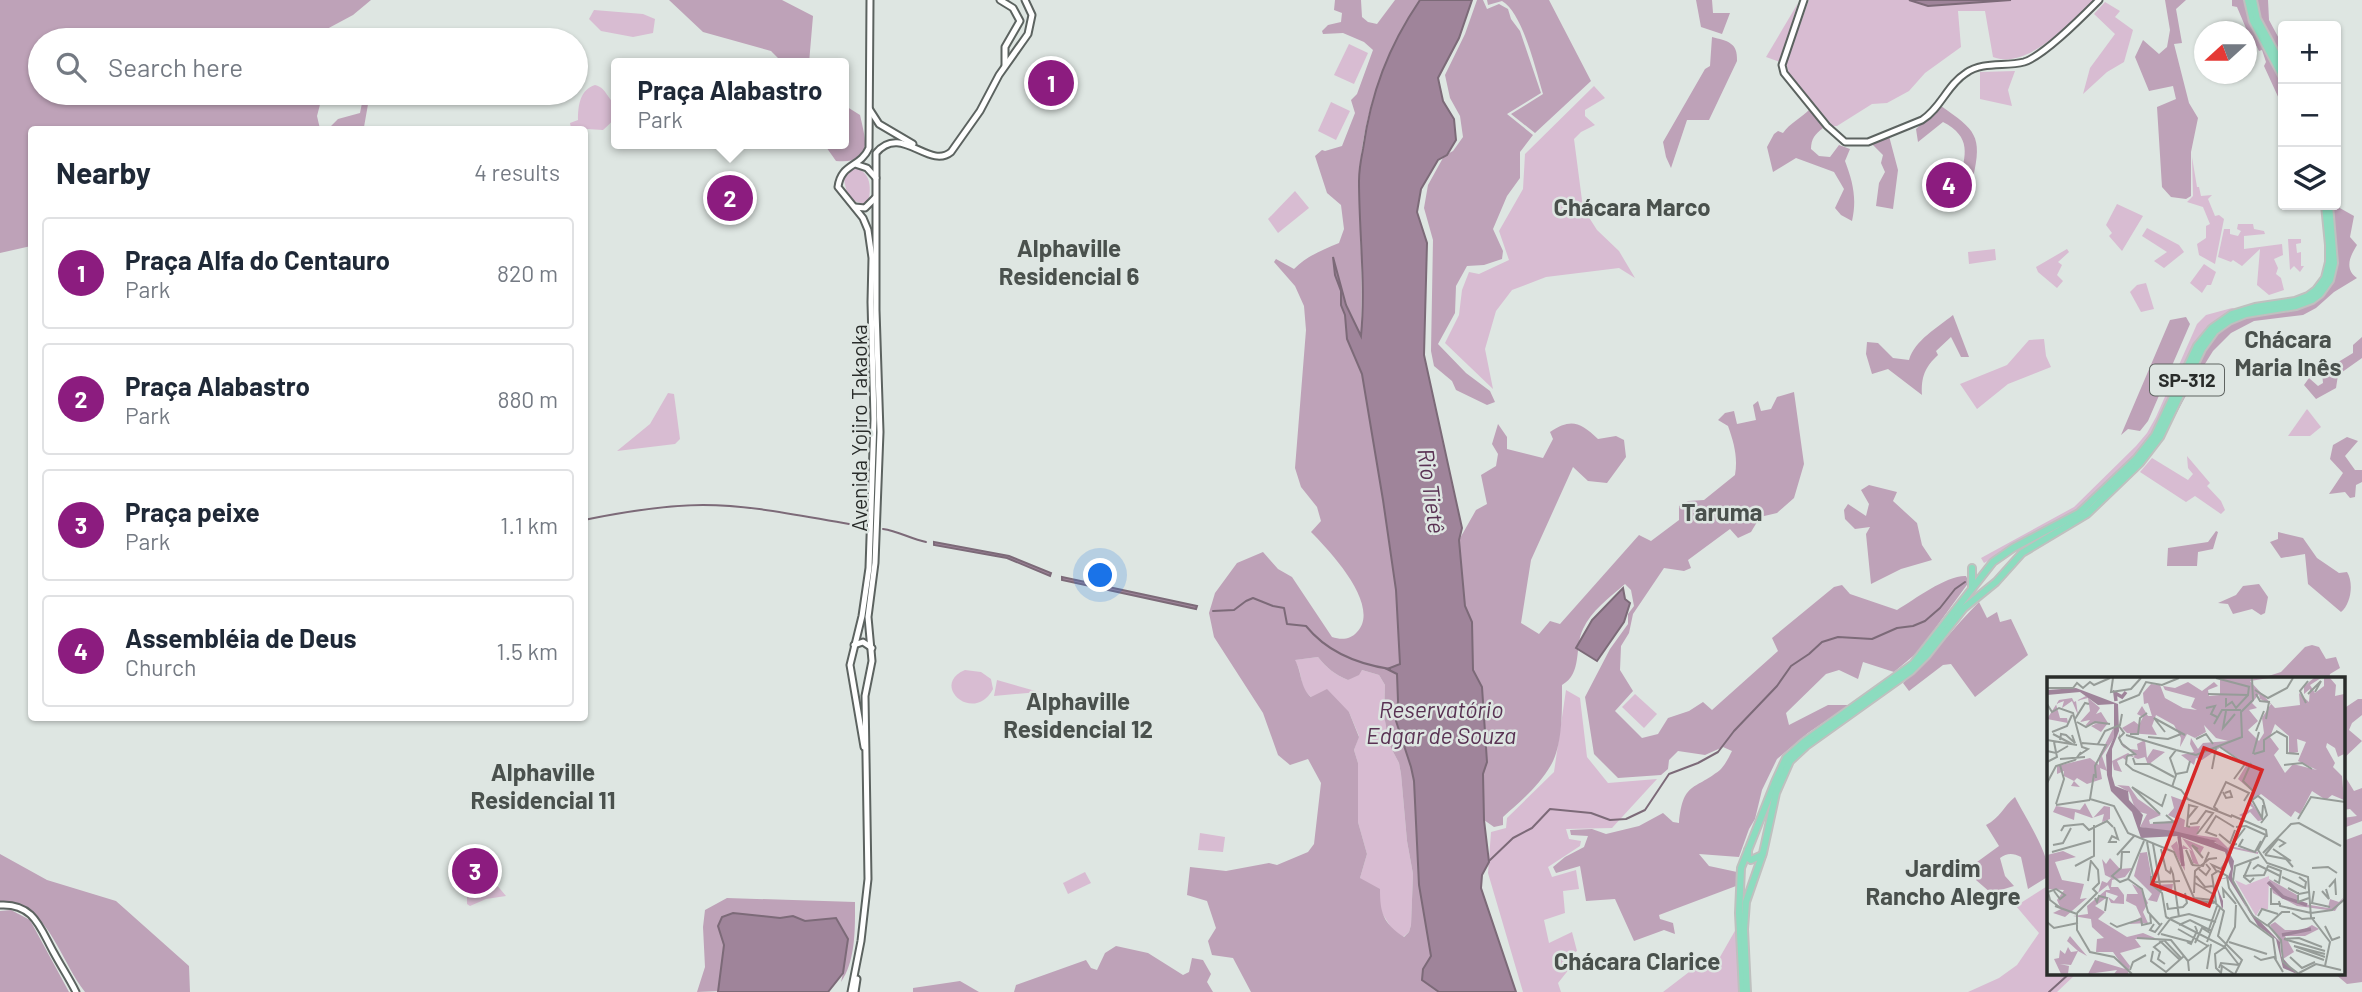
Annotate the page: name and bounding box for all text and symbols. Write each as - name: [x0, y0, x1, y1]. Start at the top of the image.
- north arrow: [2194, 21, 2257, 84]
- map controls: [2278, 21, 2341, 210]
- button: +: [2278, 21, 2341, 84]
- search box: [28, 28, 588, 105]
- icon: search: [52, 48, 90, 86]
- text: Search here: [108, 51, 243, 82]
- pin: 1: [1028, 57, 1074, 109]
- popup: [611, 58, 849, 149]
- text: Praça Alabastro: [638, 74, 822, 105]
- button: −: [2278, 84, 2341, 147]
- text: Park: [638, 105, 683, 133]
- button: layers: [2278, 147, 2341, 210]
- text: Nearby: [56, 154, 151, 190]
- text: 4 results: [474, 158, 560, 186]
- pin: 4: [1926, 159, 1972, 211]
- pin: 2: [707, 172, 753, 224]
- district label: Chácara Marco: [1553, 192, 1711, 221]
- district label: Alphaville Residencial 6: [999, 233, 1139, 290]
- text: Praça Alfa do Centauro: [125, 244, 390, 275]
- text: 1: [77, 259, 85, 287]
- text: 820 m: [497, 259, 558, 287]
- text: Park: [125, 275, 170, 303]
- street label: Avenida Yojiro Takaoka: [846, 324, 871, 532]
- district label: Chácara Maria Inês: [2235, 324, 2341, 381]
- road number: SP-312: [2150, 364, 2224, 396]
- text: Praça Alabastro: [125, 370, 310, 401]
- text: 2: [75, 385, 87, 413]
- text: 880 m: [497, 385, 558, 413]
- text: Park: [125, 401, 170, 429]
- water label: Rio Tietê: [1412, 447, 1452, 535]
- text: Praça peixe: [125, 496, 260, 527]
- district label: Taruma: [1682, 497, 1762, 526]
- text: 3: [75, 511, 87, 539]
- text: 1.1 km: [500, 511, 558, 539]
- text: Park: [125, 527, 170, 555]
- your location: [1083, 558, 1117, 592]
- text: Assembléia de Deus: [125, 622, 357, 653]
- text: 4: [74, 637, 88, 665]
- text: 1.5 km: [497, 637, 558, 665]
- text: Church: [125, 653, 196, 681]
- inset map: [2047, 677, 2344, 974]
- district label: Alphaville Residencial 12: [1003, 686, 1153, 743]
- water label: Reservatório Edgar de Souza: [1366, 695, 1516, 749]
- district label: Alphaville Residencial 11: [471, 757, 615, 814]
- pin: 3: [452, 845, 498, 897]
- district label: Jardim Rancho Alegre: [1866, 853, 2020, 910]
- district label: Chácara Clarice: [1554, 946, 1720, 975]

